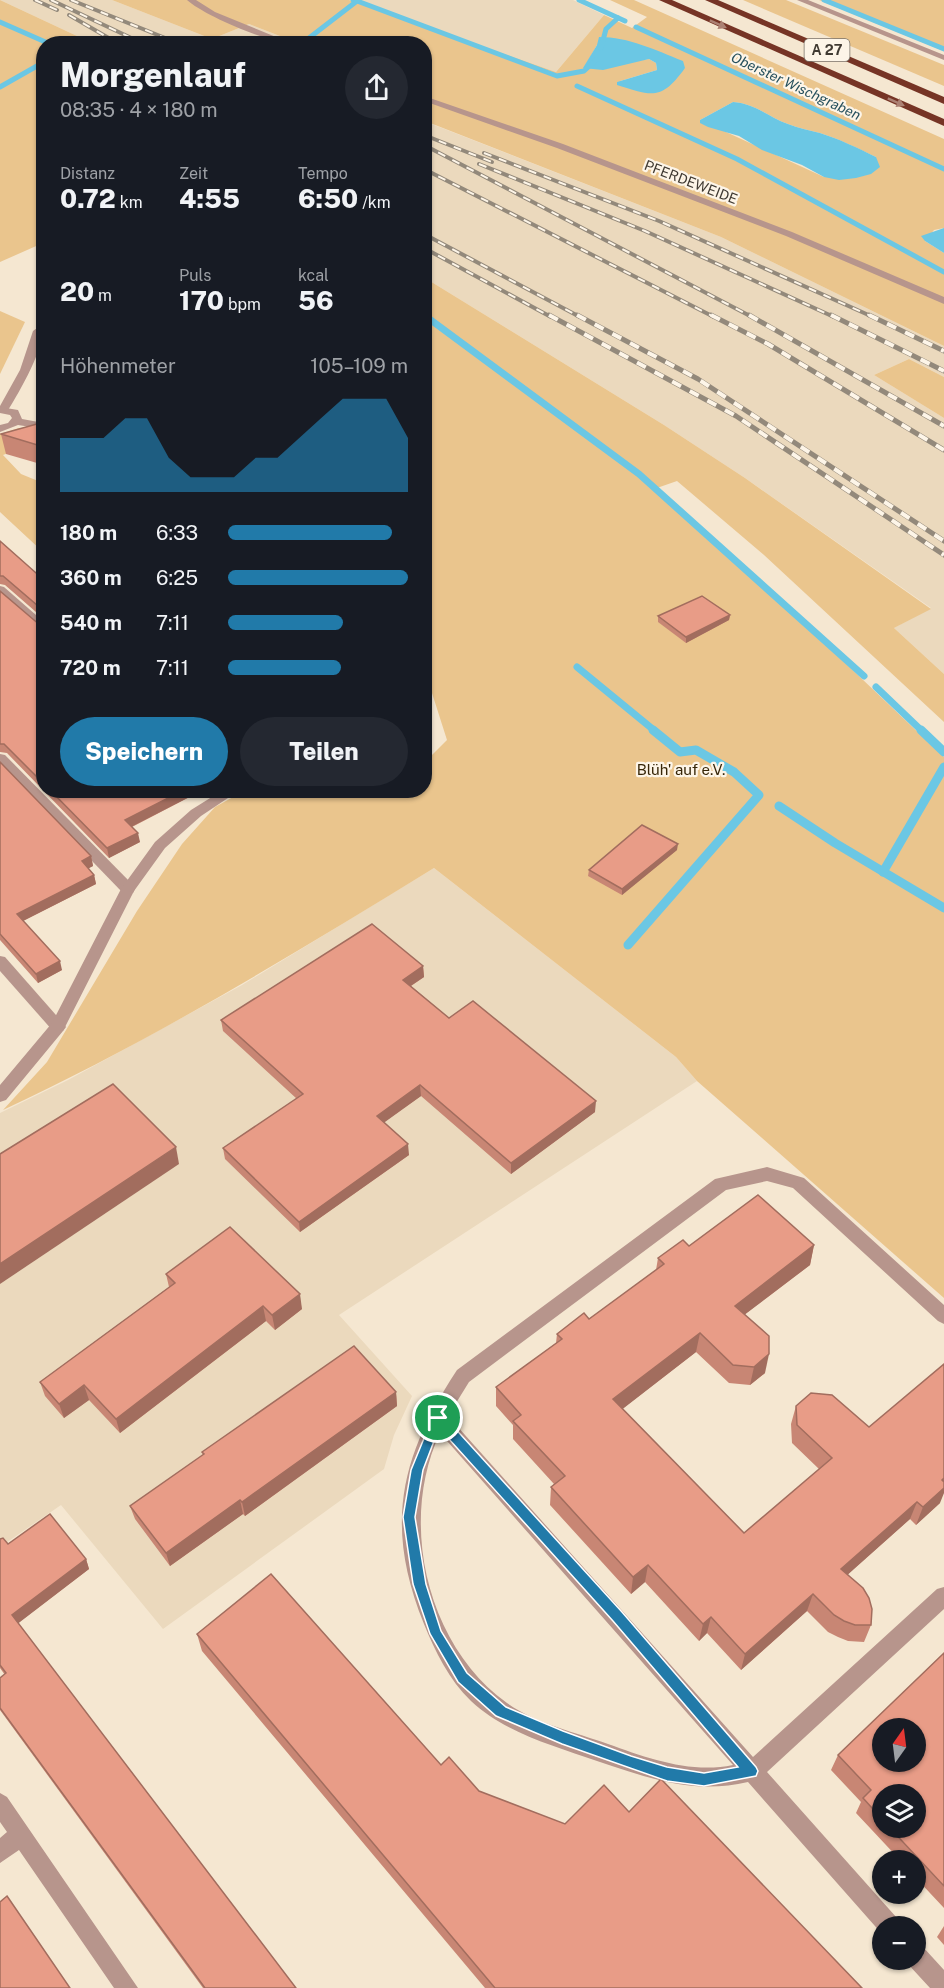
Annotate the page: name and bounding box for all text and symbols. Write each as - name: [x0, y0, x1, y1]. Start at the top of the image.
- one-way arrow: [709, 19, 726, 28]
- road number: A 27: [804, 39, 850, 61]
- water label: Oberster Wischgraben: [729, 49, 863, 123]
- text: Morgenlauf: [60, 56, 246, 94]
- button: share: [345, 56, 408, 119]
- text: 08:35 · 4 × 180 m: [60, 98, 218, 122]
- one-way arrow: [888, 98, 905, 107]
- street label: PFERDEWEIDE: [642, 157, 740, 207]
- text: Distanz: [60, 164, 115, 183]
- text: Zeit: [179, 164, 208, 183]
- text: Tempo: [298, 164, 348, 183]
- text: 0.72: [60, 183, 116, 214]
- text: 4:55: [179, 183, 240, 214]
- text: 6:50: [298, 183, 358, 214]
- text: km: [116, 193, 143, 212]
- text: /km: [358, 193, 391, 212]
- text: Puls: [179, 266, 211, 285]
- text: kcal: [298, 266, 329, 285]
- text: 20: [60, 276, 94, 307]
- text: 170: [179, 285, 224, 316]
- text: 56: [298, 285, 334, 316]
- text: m: [94, 286, 112, 305]
- text: bpm: [224, 295, 261, 314]
- text: Höhenmeter: [60, 354, 176, 378]
- text: 105–109 m: [310, 354, 408, 378]
- text: 180 m: [60, 521, 117, 545]
- text: 6:33: [156, 521, 198, 545]
- text: 360 m: [60, 566, 122, 590]
- text: 6:25: [156, 566, 198, 590]
- text: 540 m: [60, 611, 122, 635]
- text: 7:11: [156, 611, 189, 635]
- text: 720 m: [60, 656, 121, 680]
- text: 7:11: [156, 656, 189, 680]
- button: Speichern: [60, 717, 228, 786]
- button: Teilen: [240, 717, 408, 786]
- park label: Blüh' auf e.V.: [637, 761, 725, 778]
- pin: [412, 1392, 463, 1443]
- icon: arrive: [421, 1401, 454, 1434]
- north arrow: [872, 1718, 926, 1772]
- map controls: [872, 1718, 926, 1970]
- button: layers: [872, 1784, 926, 1838]
- button: +: [872, 1850, 926, 1904]
- button: −: [872, 1916, 926, 1970]

